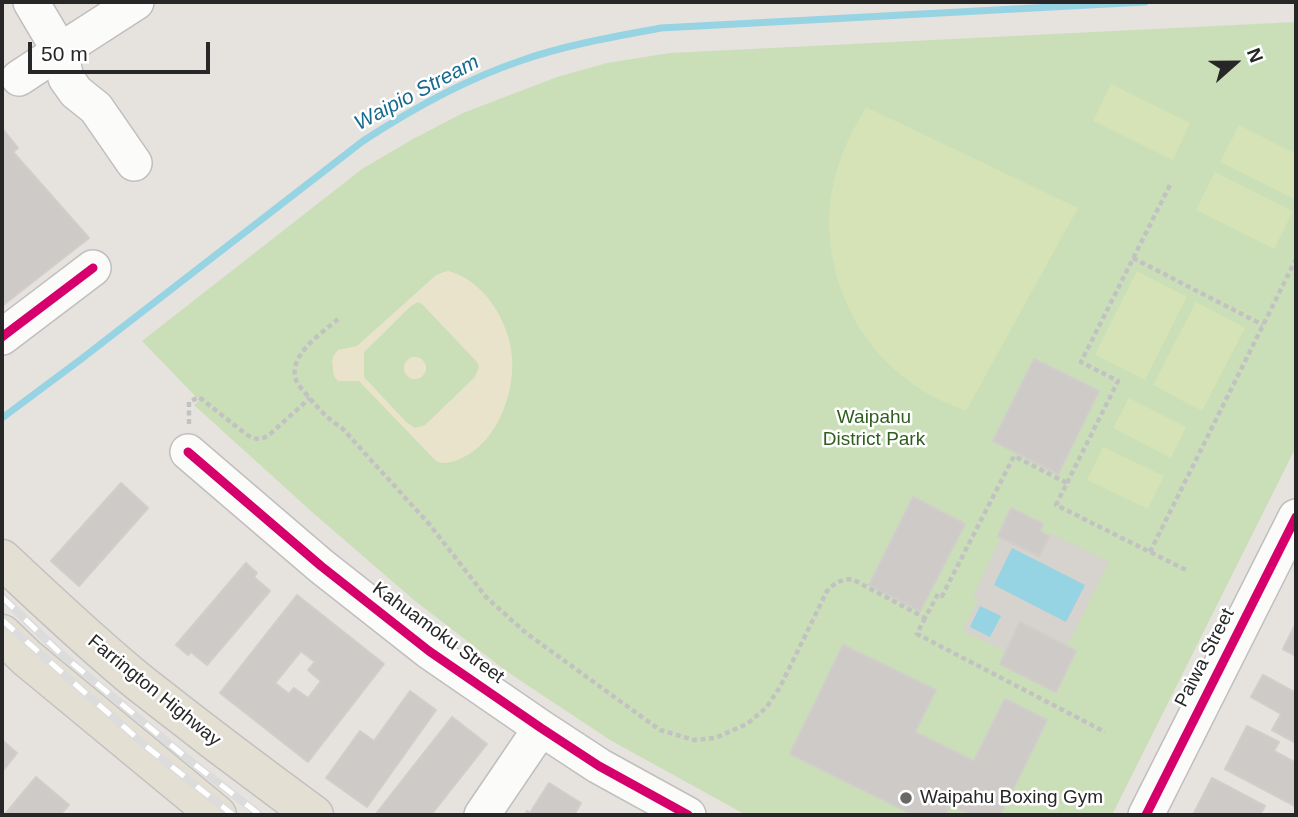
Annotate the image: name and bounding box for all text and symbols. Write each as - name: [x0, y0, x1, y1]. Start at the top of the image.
- scale bar: [32, 28, 214, 72]
- north arrow: [1200, 28, 1270, 98]
- text: 50 m: [41, 42, 88, 65]
- text: N: [1243, 45, 1267, 65]
- water label: Waipio Stream: [350, 50, 484, 136]
- park label: Waipahu District Park: [823, 407, 925, 451]
- street label: Kahuamoku Street: [368, 578, 508, 688]
- street label: Paiwa Street: [1170, 605, 1240, 711]
- street label: Farrington Highway: [83, 630, 225, 752]
- place label: Waipahu Boxing Gym: [920, 787, 1103, 809]
- marker: Waipahu Boxing Gym: [898, 790, 914, 806]

